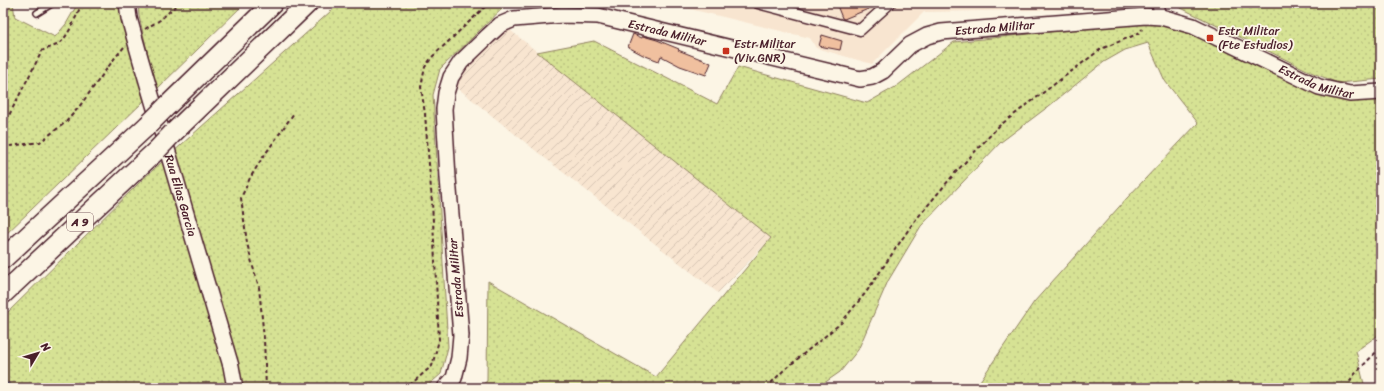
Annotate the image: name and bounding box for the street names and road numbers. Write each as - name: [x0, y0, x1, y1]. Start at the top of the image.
- street label: Estrada Militar: [626, 13, 709, 53]
- street label: Estrada Militar: [954, 14, 1036, 42]
- street label: Estrada Militar: [1275, 58, 1356, 105]
- street label: Rua Elias Garcia: [158, 152, 203, 239]
- road number: A 9: [67, 213, 93, 231]
- street label: Estrada Militar: [441, 236, 470, 319]

